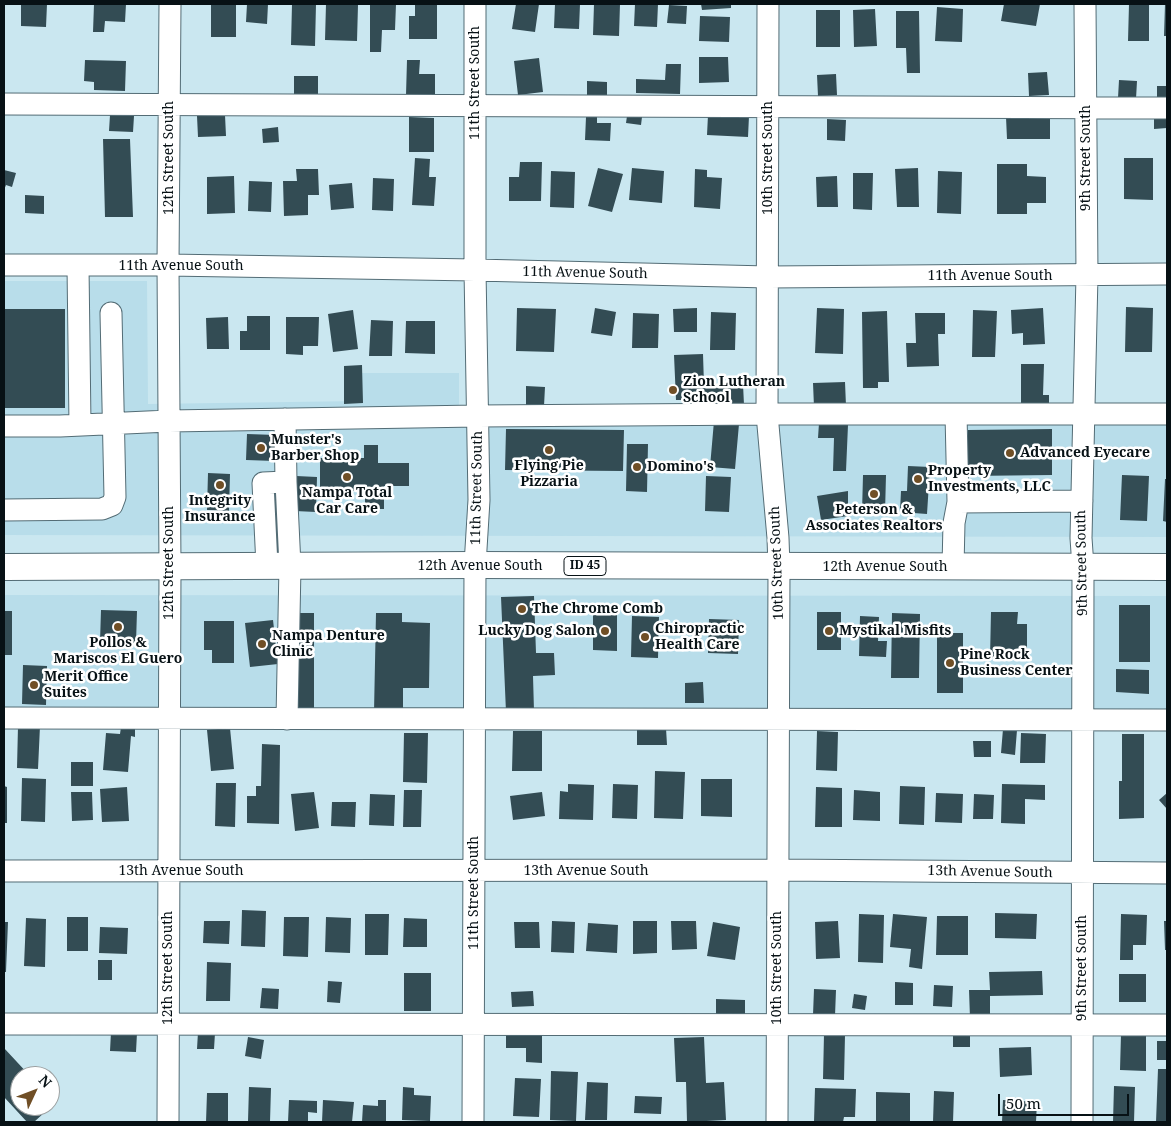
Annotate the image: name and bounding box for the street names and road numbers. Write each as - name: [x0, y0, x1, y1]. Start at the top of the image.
- street label: 11th Street South: [467, 26, 483, 140]
- street label: 12th Street South: [161, 101, 177, 215]
- street label: 10th Street South: [760, 101, 776, 215]
- street label: 9th Street South: [1078, 105, 1094, 211]
- street label: 11th Avenue South: [118, 258, 244, 274]
- street label: 11th Avenue South: [522, 264, 648, 282]
- street label: 11th Avenue South: [927, 268, 1053, 284]
- street label: 11th Street South: [468, 431, 486, 545]
- street label: 12th Street South: [161, 506, 177, 620]
- street label: 10th Street South: [767, 506, 787, 620]
- street label: 9th Street South: [1073, 510, 1091, 616]
- road number: ID 45: [564, 556, 606, 576]
- street label: 12th Avenue South: [417, 558, 543, 574]
- street label: 12th Avenue South: [822, 559, 948, 575]
- street label: 11th Street South: [466, 836, 482, 950]
- street label: 13th Avenue South: [118, 863, 244, 879]
- street label: 13th Avenue South: [523, 863, 649, 879]
- street label: 13th Avenue South: [927, 863, 1053, 881]
- street label: 12th Street South: [160, 911, 176, 1025]
- street label: 10th Street South: [769, 911, 785, 1025]
- street label: 9th Street South: [1074, 915, 1090, 1021]

